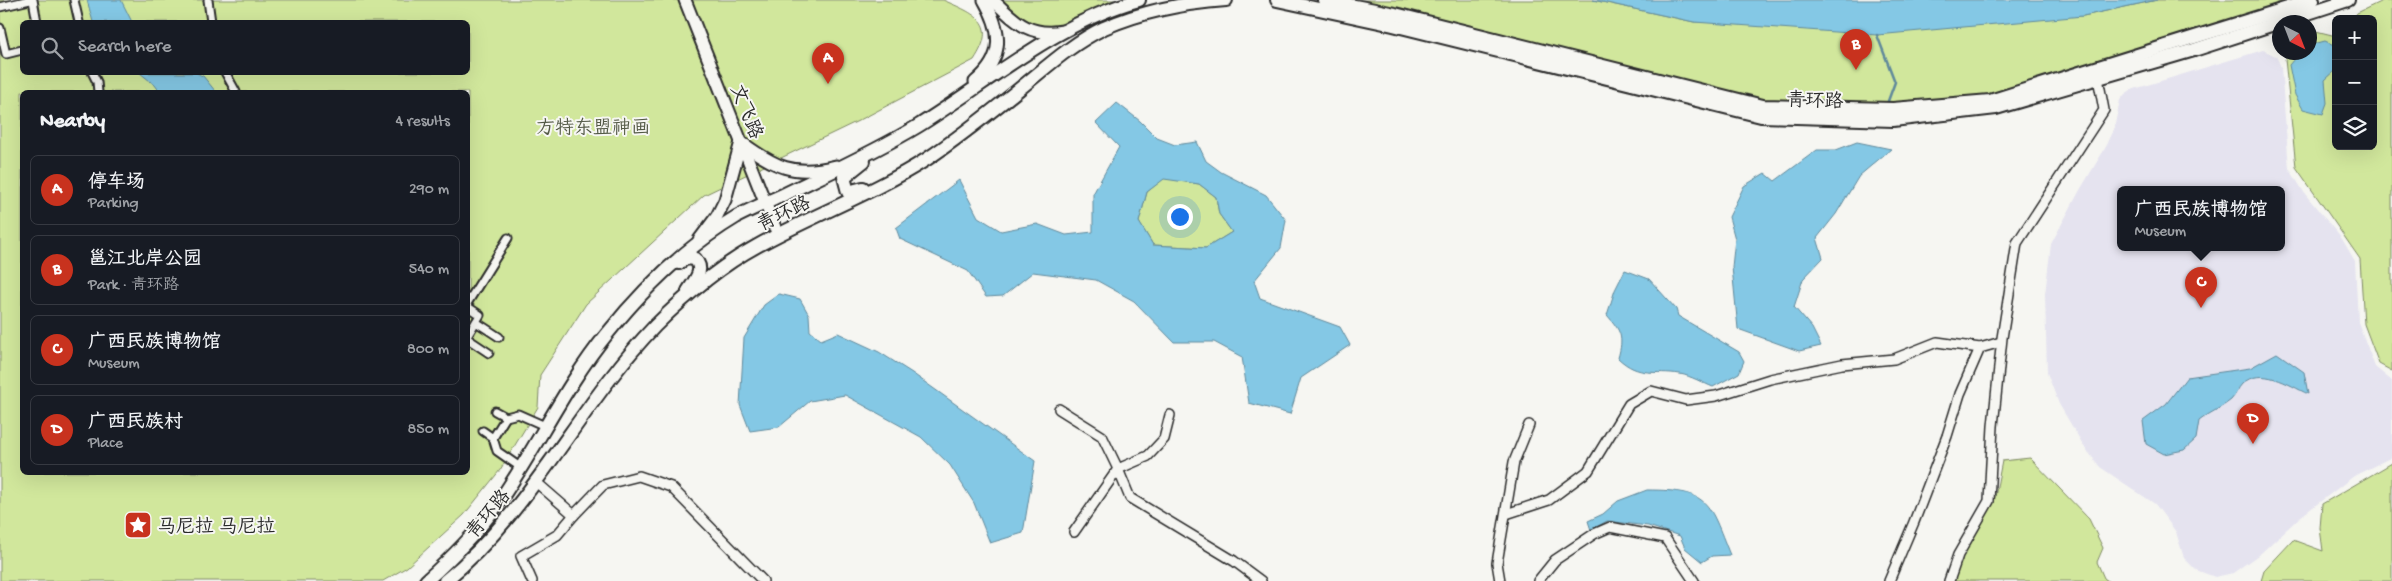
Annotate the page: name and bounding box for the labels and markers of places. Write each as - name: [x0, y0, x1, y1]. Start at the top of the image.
- pin: B: [1840, 29, 1872, 70]
- pin: A: [812, 43, 844, 84]
- pin: C: [2185, 267, 2217, 308]
- pin: D: [2237, 403, 2269, 444]
- place icon: 马尼拉 马尼拉: [123, 510, 153, 540]
- place label: 马尼拉 马尼拉: [157, 516, 276, 540]

